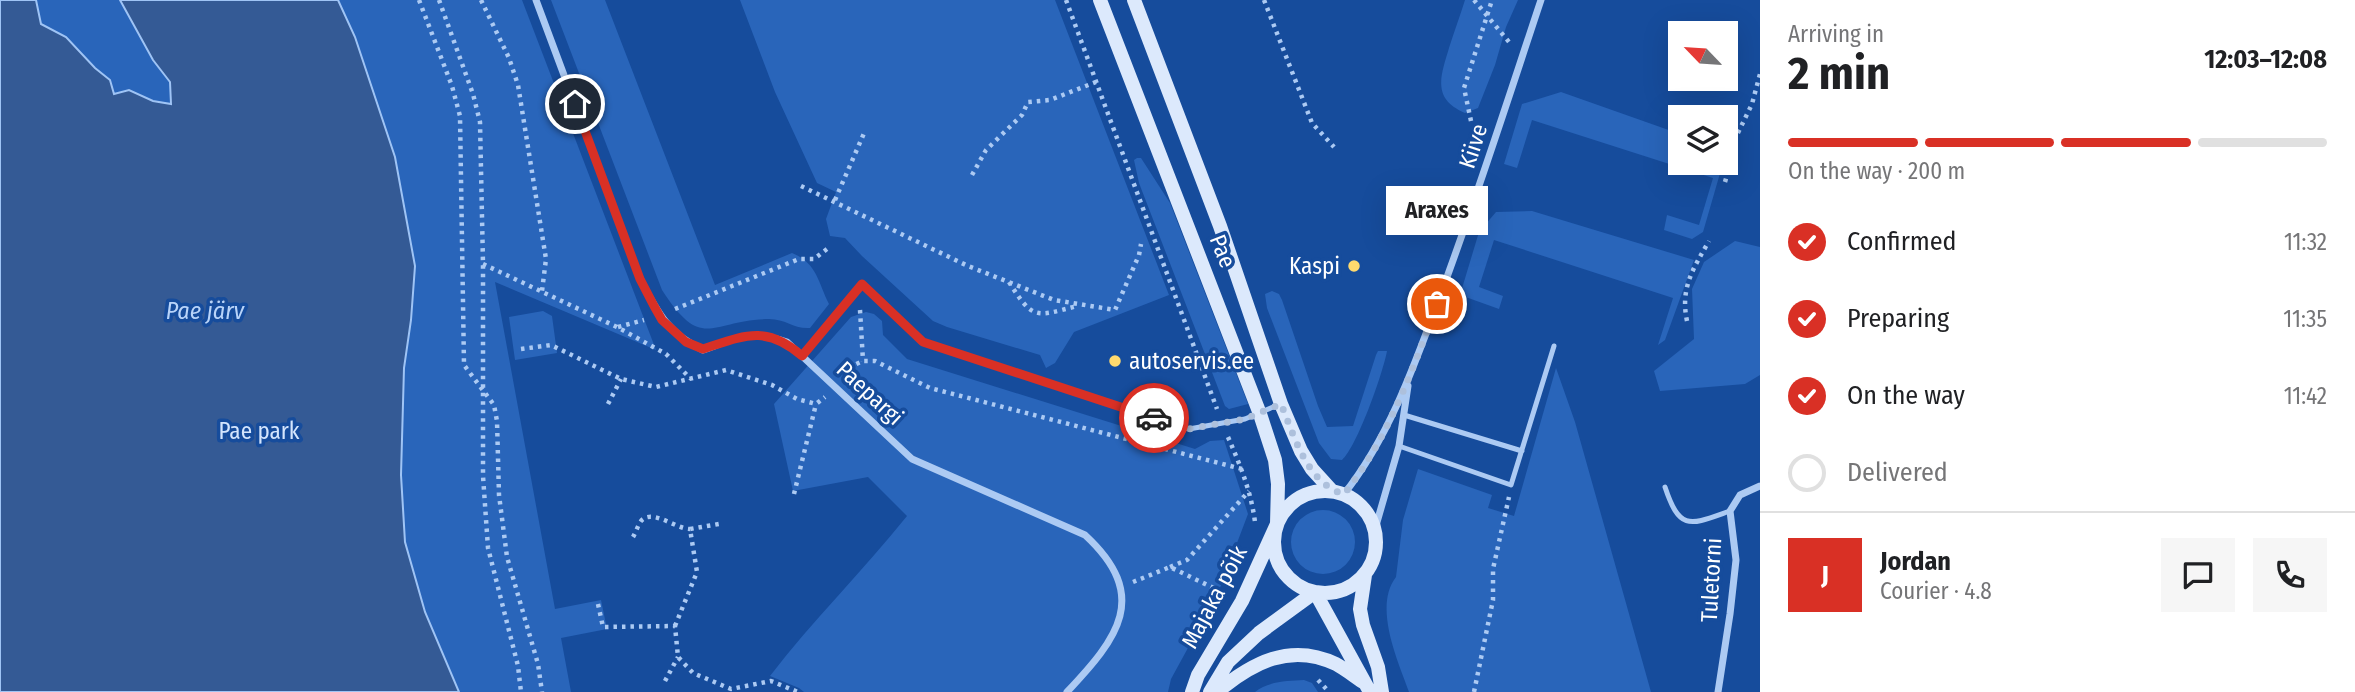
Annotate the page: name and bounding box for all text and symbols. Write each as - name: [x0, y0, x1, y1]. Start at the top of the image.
- text: Arriving in: [1788, 20, 1884, 48]
- north arrow: [1668, 21, 1738, 91]
- map controls: [1668, 21, 1738, 175]
- text: 12:03–12:08: [2204, 44, 2327, 75]
- text: 2 min: [1788, 46, 1890, 101]
- pin: [545, 74, 605, 134]
- icon: home: [556, 85, 594, 123]
- button: layers: [1668, 105, 1738, 175]
- street label: Kiive: [1453, 120, 1493, 172]
- text: On the way · 200 m: [1788, 157, 1965, 185]
- callout: Araxes: [1386, 185, 1488, 234]
- text: Araxes: [1405, 196, 1469, 224]
- icon: check: [1788, 223, 1826, 261]
- text: Confirmed: [1847, 226, 1957, 257]
- text: 11:32: [2284, 228, 2327, 256]
- street label: Pae: [1204, 230, 1242, 272]
- place label: Kaspi: [1289, 252, 1340, 280]
- marker: Kaspi: [1346, 258, 1362, 274]
- pin: [1407, 274, 1467, 334]
- icon: bag: [1418, 285, 1456, 323]
- water label: Pae järv: [166, 297, 246, 325]
- icon: check: [1788, 300, 1826, 338]
- text: Preparing: [1847, 303, 1949, 334]
- text: 11:35: [2283, 305, 2327, 333]
- place label: autoservis.ee: [1129, 347, 1254, 375]
- marker: autoservis.ee: [1107, 353, 1123, 369]
- street label: Paepargi: [831, 355, 909, 431]
- icon: check: [1788, 377, 1826, 415]
- text: On the way: [1847, 380, 1965, 411]
- text: 11:42: [2284, 382, 2327, 410]
- courier: [1119, 383, 1189, 453]
- icon: car: [1135, 399, 1173, 437]
- park label: Pae park: [219, 417, 300, 445]
- text: Delivered: [1847, 457, 1948, 488]
- street label: Tuletorni: [1695, 537, 1727, 623]
- button: chat: [2161, 538, 2235, 612]
- button: phone: [2253, 538, 2327, 612]
- street label: Majaka põik: [1175, 541, 1253, 653]
- text: Jordan: [1880, 546, 1951, 577]
- text: J: [1821, 560, 1829, 591]
- text: Courier · 4.8: [1880, 577, 1992, 605]

